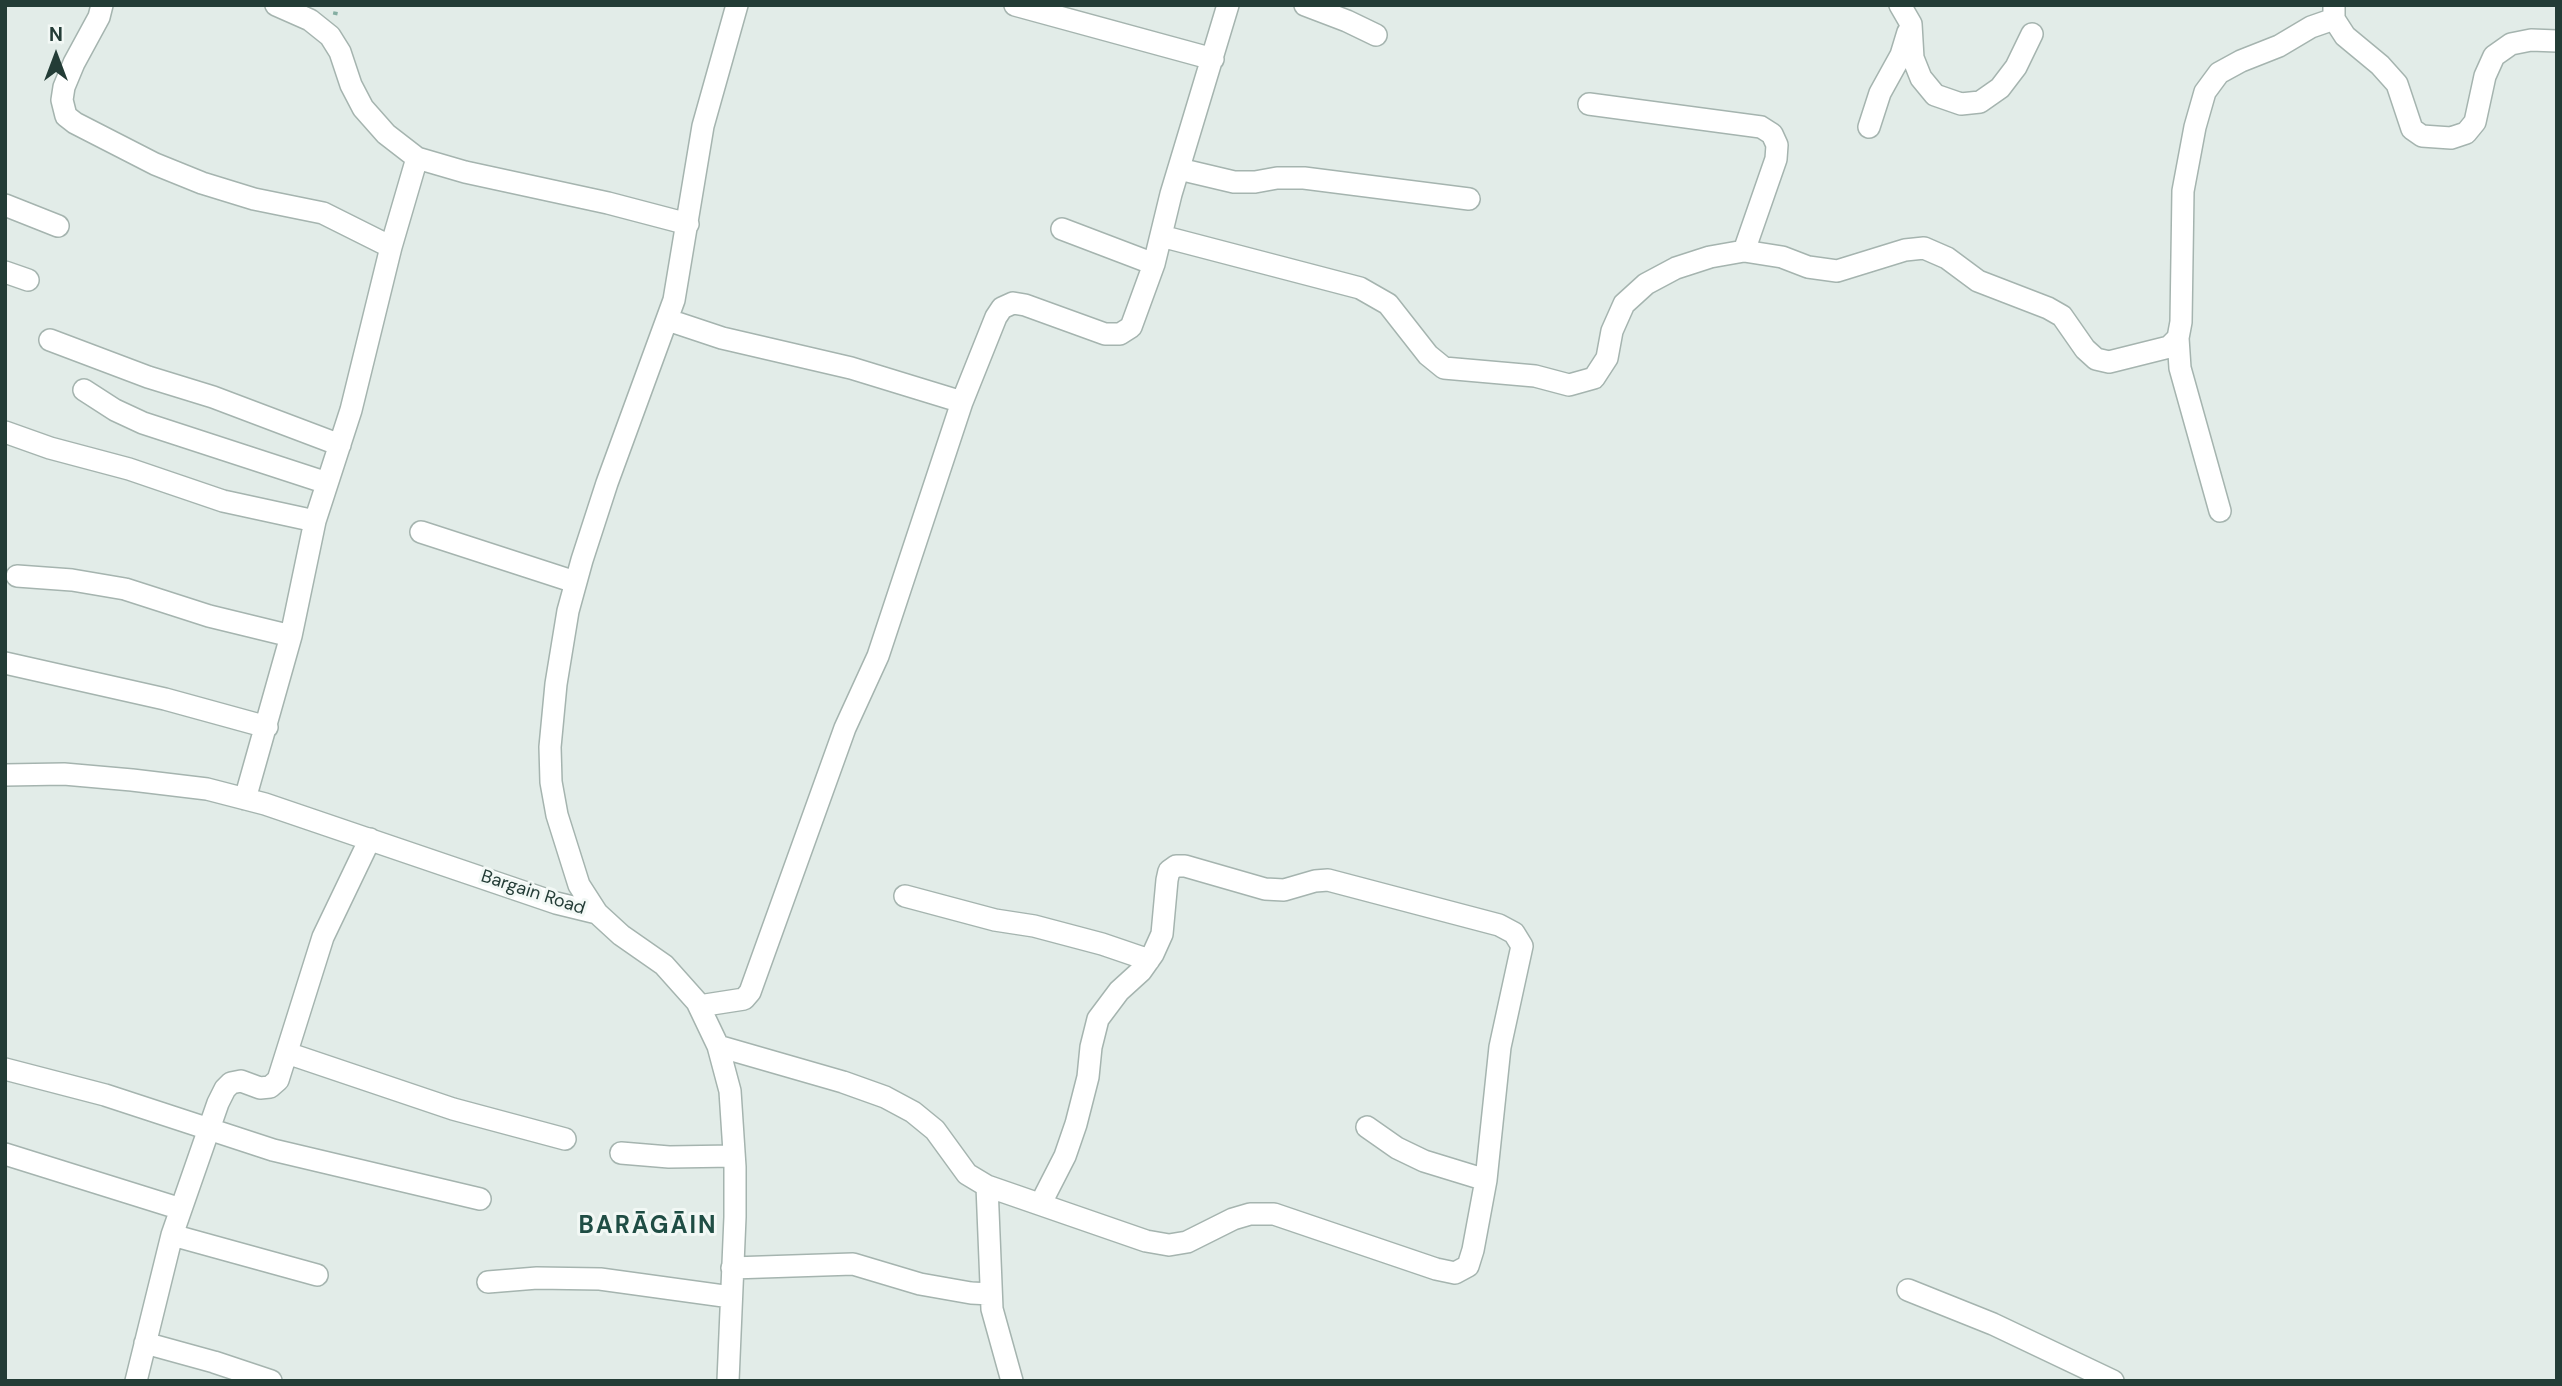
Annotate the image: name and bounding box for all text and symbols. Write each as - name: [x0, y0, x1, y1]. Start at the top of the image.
- north arrow: [21, 21, 91, 91]
- text: N: [49, 22, 63, 47]
- street label: Bargain Road: [478, 866, 588, 920]
- district label: BARĀGĀIN: [579, 1213, 717, 1241]

